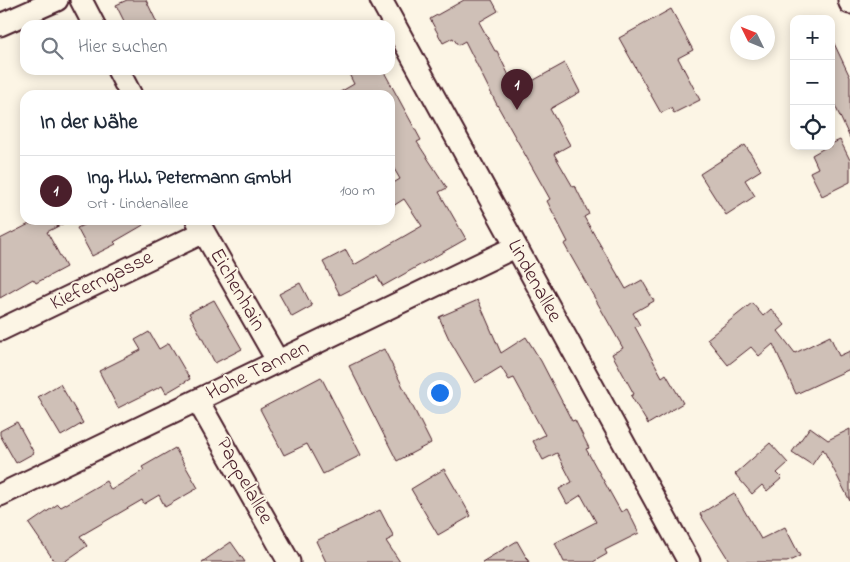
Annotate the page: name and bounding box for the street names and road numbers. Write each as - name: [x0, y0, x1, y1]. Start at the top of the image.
- street label: Lindenallee: [499, 234, 569, 328]
- street label: Kieferngasse: [46, 243, 160, 321]
- street label: Eichenhain: [201, 243, 273, 337]
- street label: Hohe Tannen: [202, 333, 314, 409]
- street label: Pappelallee: [208, 432, 280, 530]

